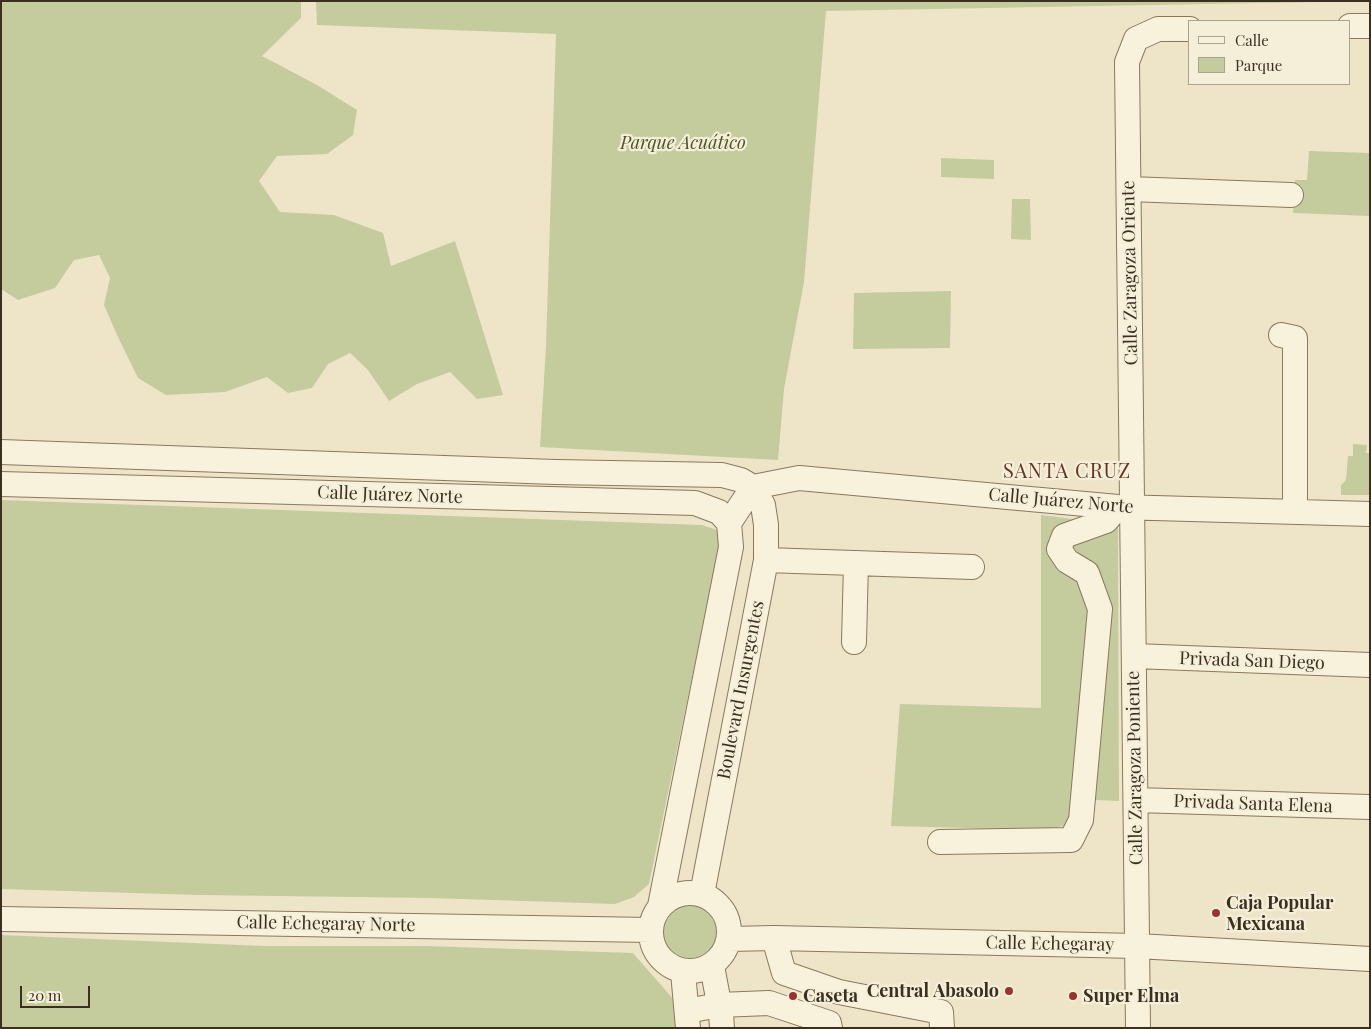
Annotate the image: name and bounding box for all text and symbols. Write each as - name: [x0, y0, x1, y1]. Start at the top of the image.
- legend: [1188, 20, 1351, 85]
- text: Calle: [1235, 30, 1269, 50]
- text: Parque: [1235, 55, 1282, 75]
- park label: Parque Acuático: [620, 132, 746, 154]
- street label: Calle Zaragoza Oriente: [1118, 180, 1142, 366]
- district label: SANTA CRUZ: [1002, 460, 1132, 484]
- street label: Calle Juárez Norte: [317, 482, 463, 508]
- street label: Calle Juárez Norte: [988, 484, 1134, 518]
- street label: Boulevard Insurgentes: [713, 599, 769, 781]
- street label: Privada San Diego: [1179, 648, 1325, 674]
- street label: Calle Zaragoza Poniente: [1123, 671, 1147, 865]
- street label: Privada Santa Elena: [1173, 790, 1333, 818]
- place label: Caja Popular Mexicana: [1226, 892, 1333, 934]
- marker: Caja Popular Mexicana: [1210, 907, 1222, 919]
- street label: Calle Echegaray Norte: [236, 912, 416, 936]
- street label: Calle Echegaray: [985, 932, 1115, 956]
- scale bar: [22, 976, 92, 1008]
- place label: Central Abasolo: [867, 980, 999, 1002]
- text: 20 m: [28, 985, 61, 1005]
- place label: Caseta: [803, 985, 858, 1007]
- marker: Central Abasolo: [1003, 985, 1015, 997]
- place label: Super Elma: [1083, 985, 1179, 1007]
- marker: Caseta: [787, 990, 799, 1002]
- marker: Super Elma: [1067, 990, 1079, 1002]

